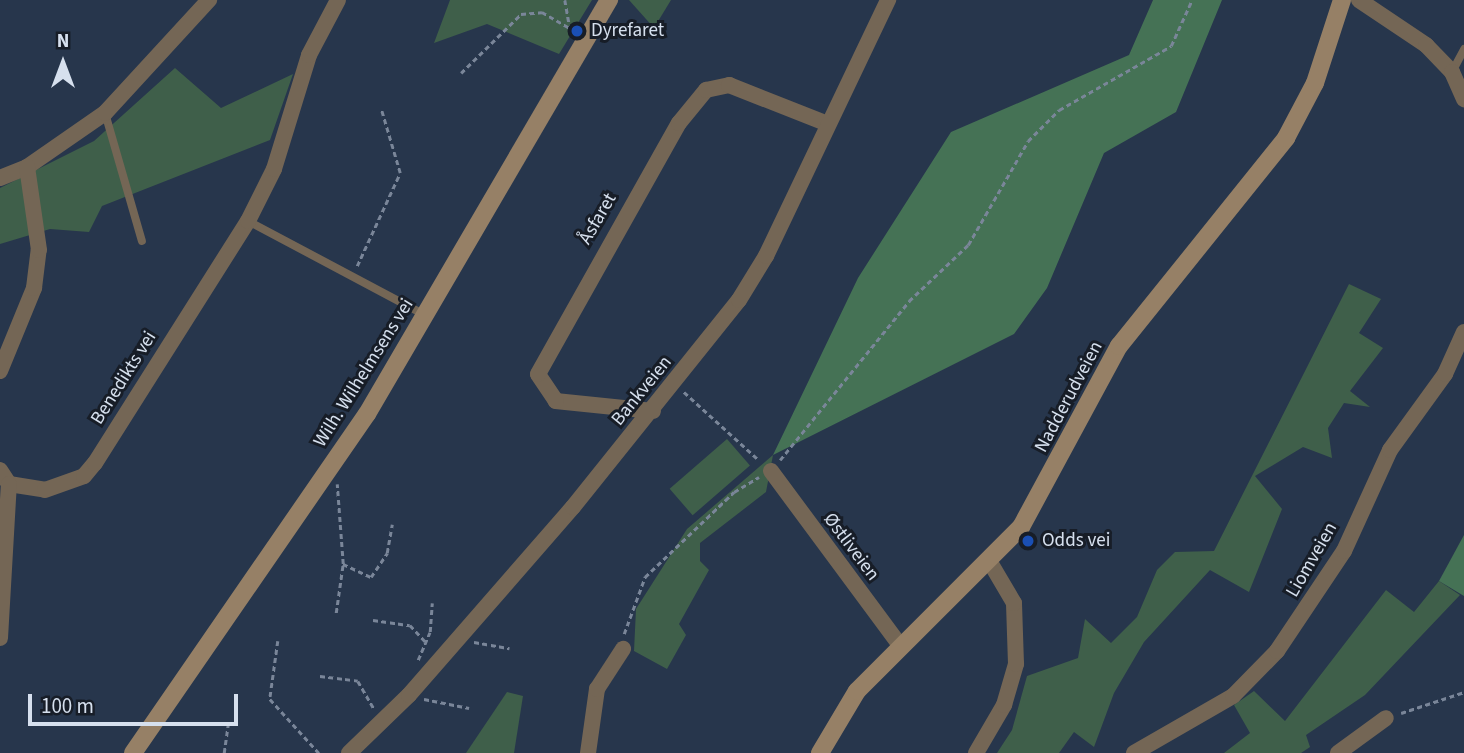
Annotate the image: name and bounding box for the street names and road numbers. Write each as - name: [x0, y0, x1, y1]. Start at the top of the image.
- street label: Åsfaret: [574, 189, 622, 249]
- street label: Wilh. Wilhelmsens vei: [309, 295, 419, 451]
- street label: Benedikts vei: [86, 327, 162, 429]
- street label: Nadderudveien: [1030, 338, 1108, 456]
- street label: Bankveien: [607, 351, 677, 431]
- street label: Østliveien: [818, 509, 884, 585]
- street label: Liomveien: [1281, 519, 1343, 601]

